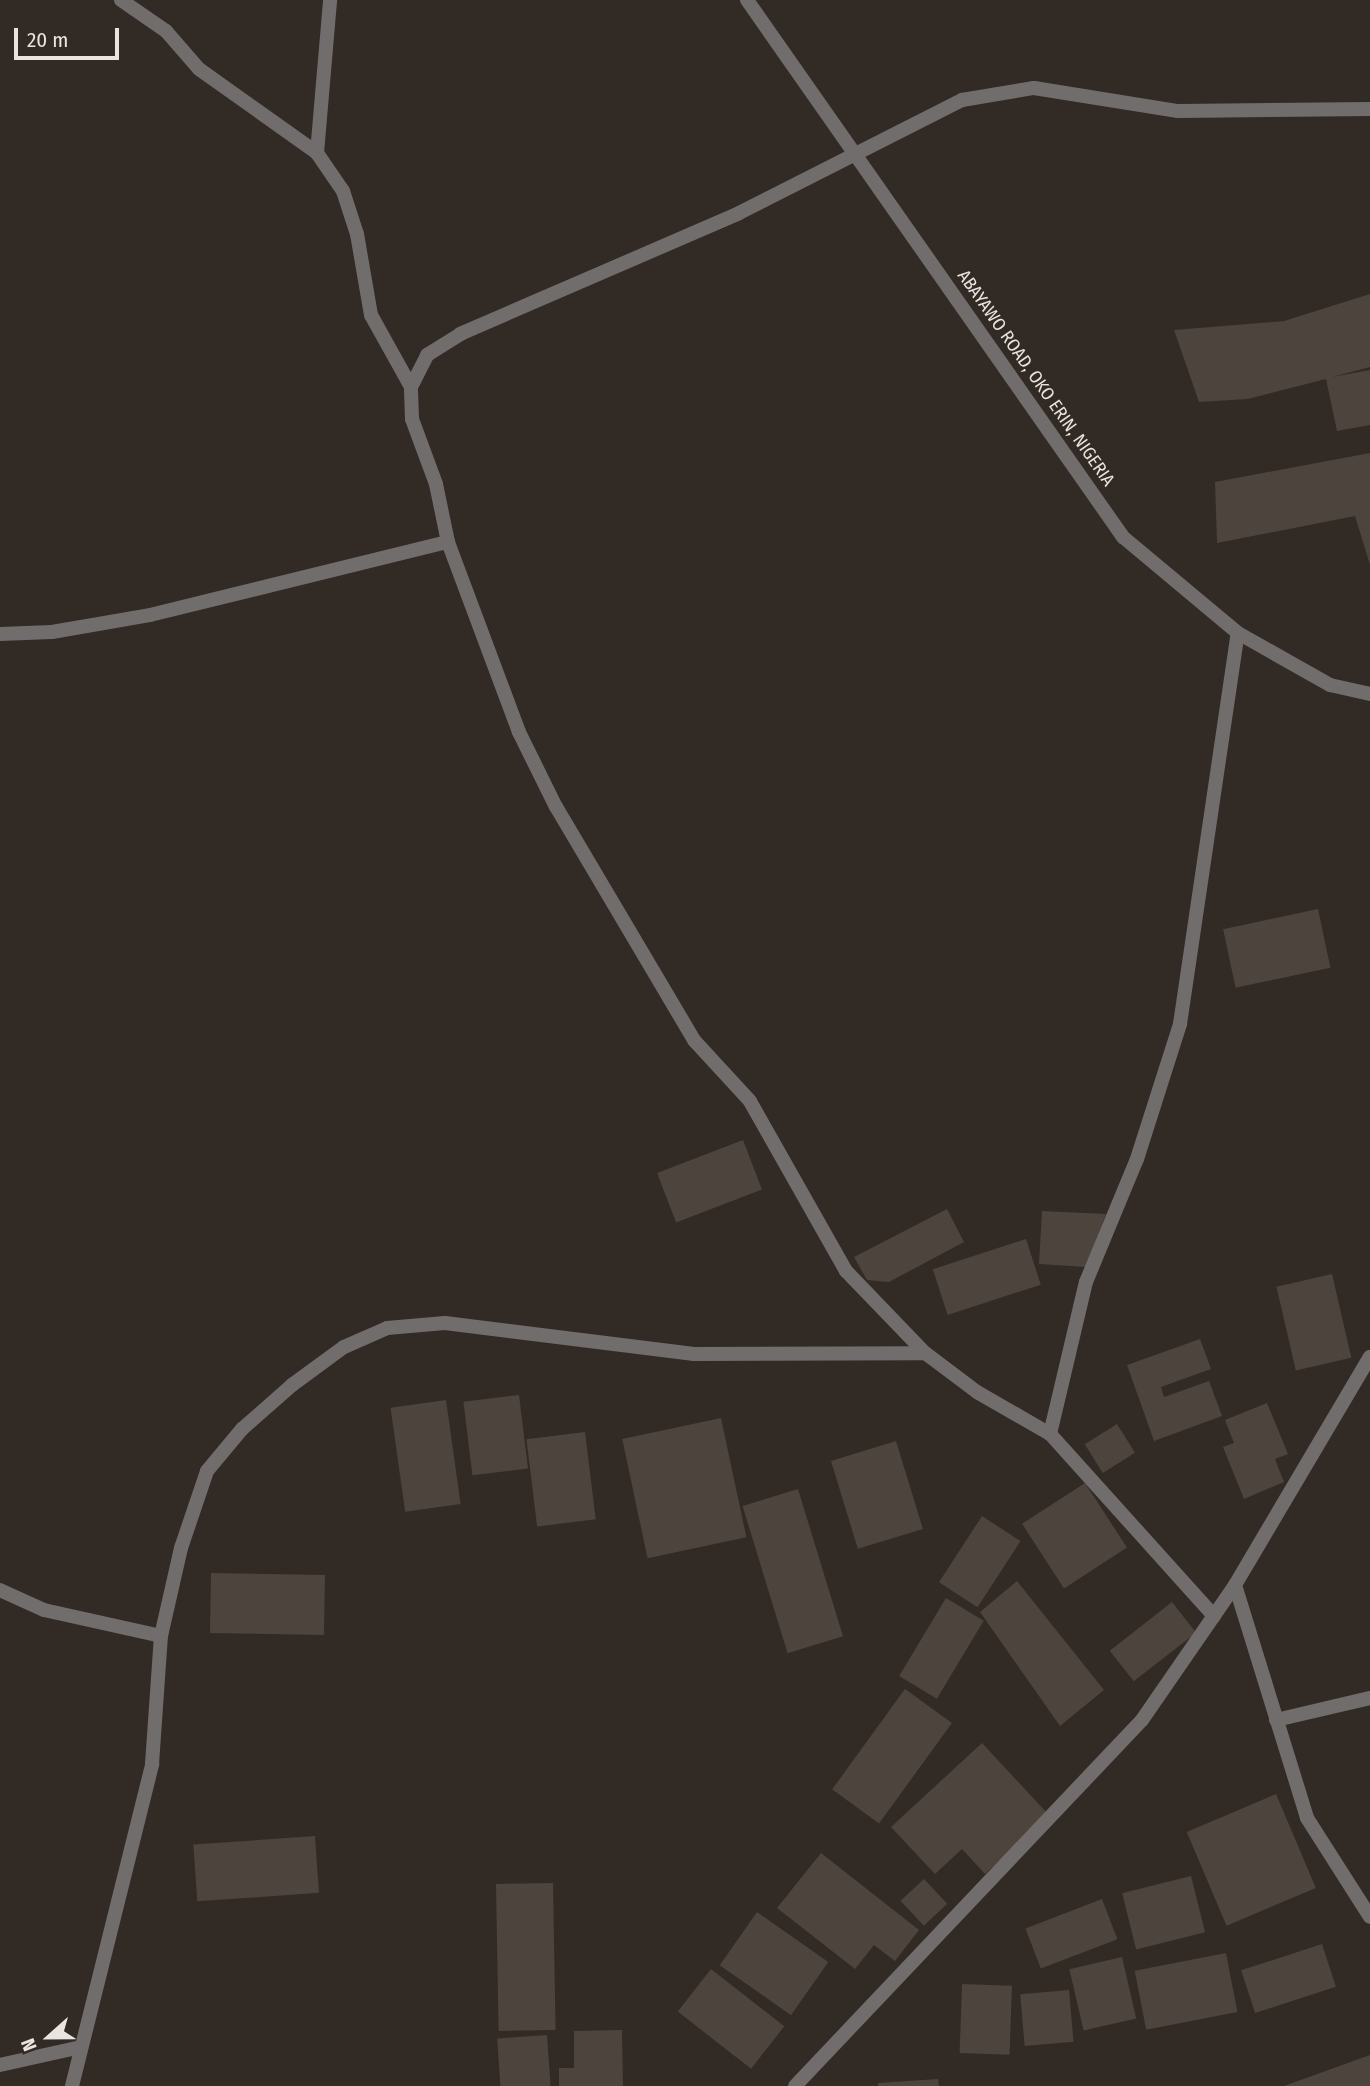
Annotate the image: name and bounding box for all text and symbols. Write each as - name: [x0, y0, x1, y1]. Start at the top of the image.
- scale bar: [18, 14, 122, 58]
- text: 20 m: [27, 27, 68, 53]
- street label: ABAYAWO ROAD, OKO ERIN, NIGERIA: [953, 266, 1119, 490]
- north arrow: [14, 2002, 84, 2072]
- text: N: [16, 2035, 42, 2054]

